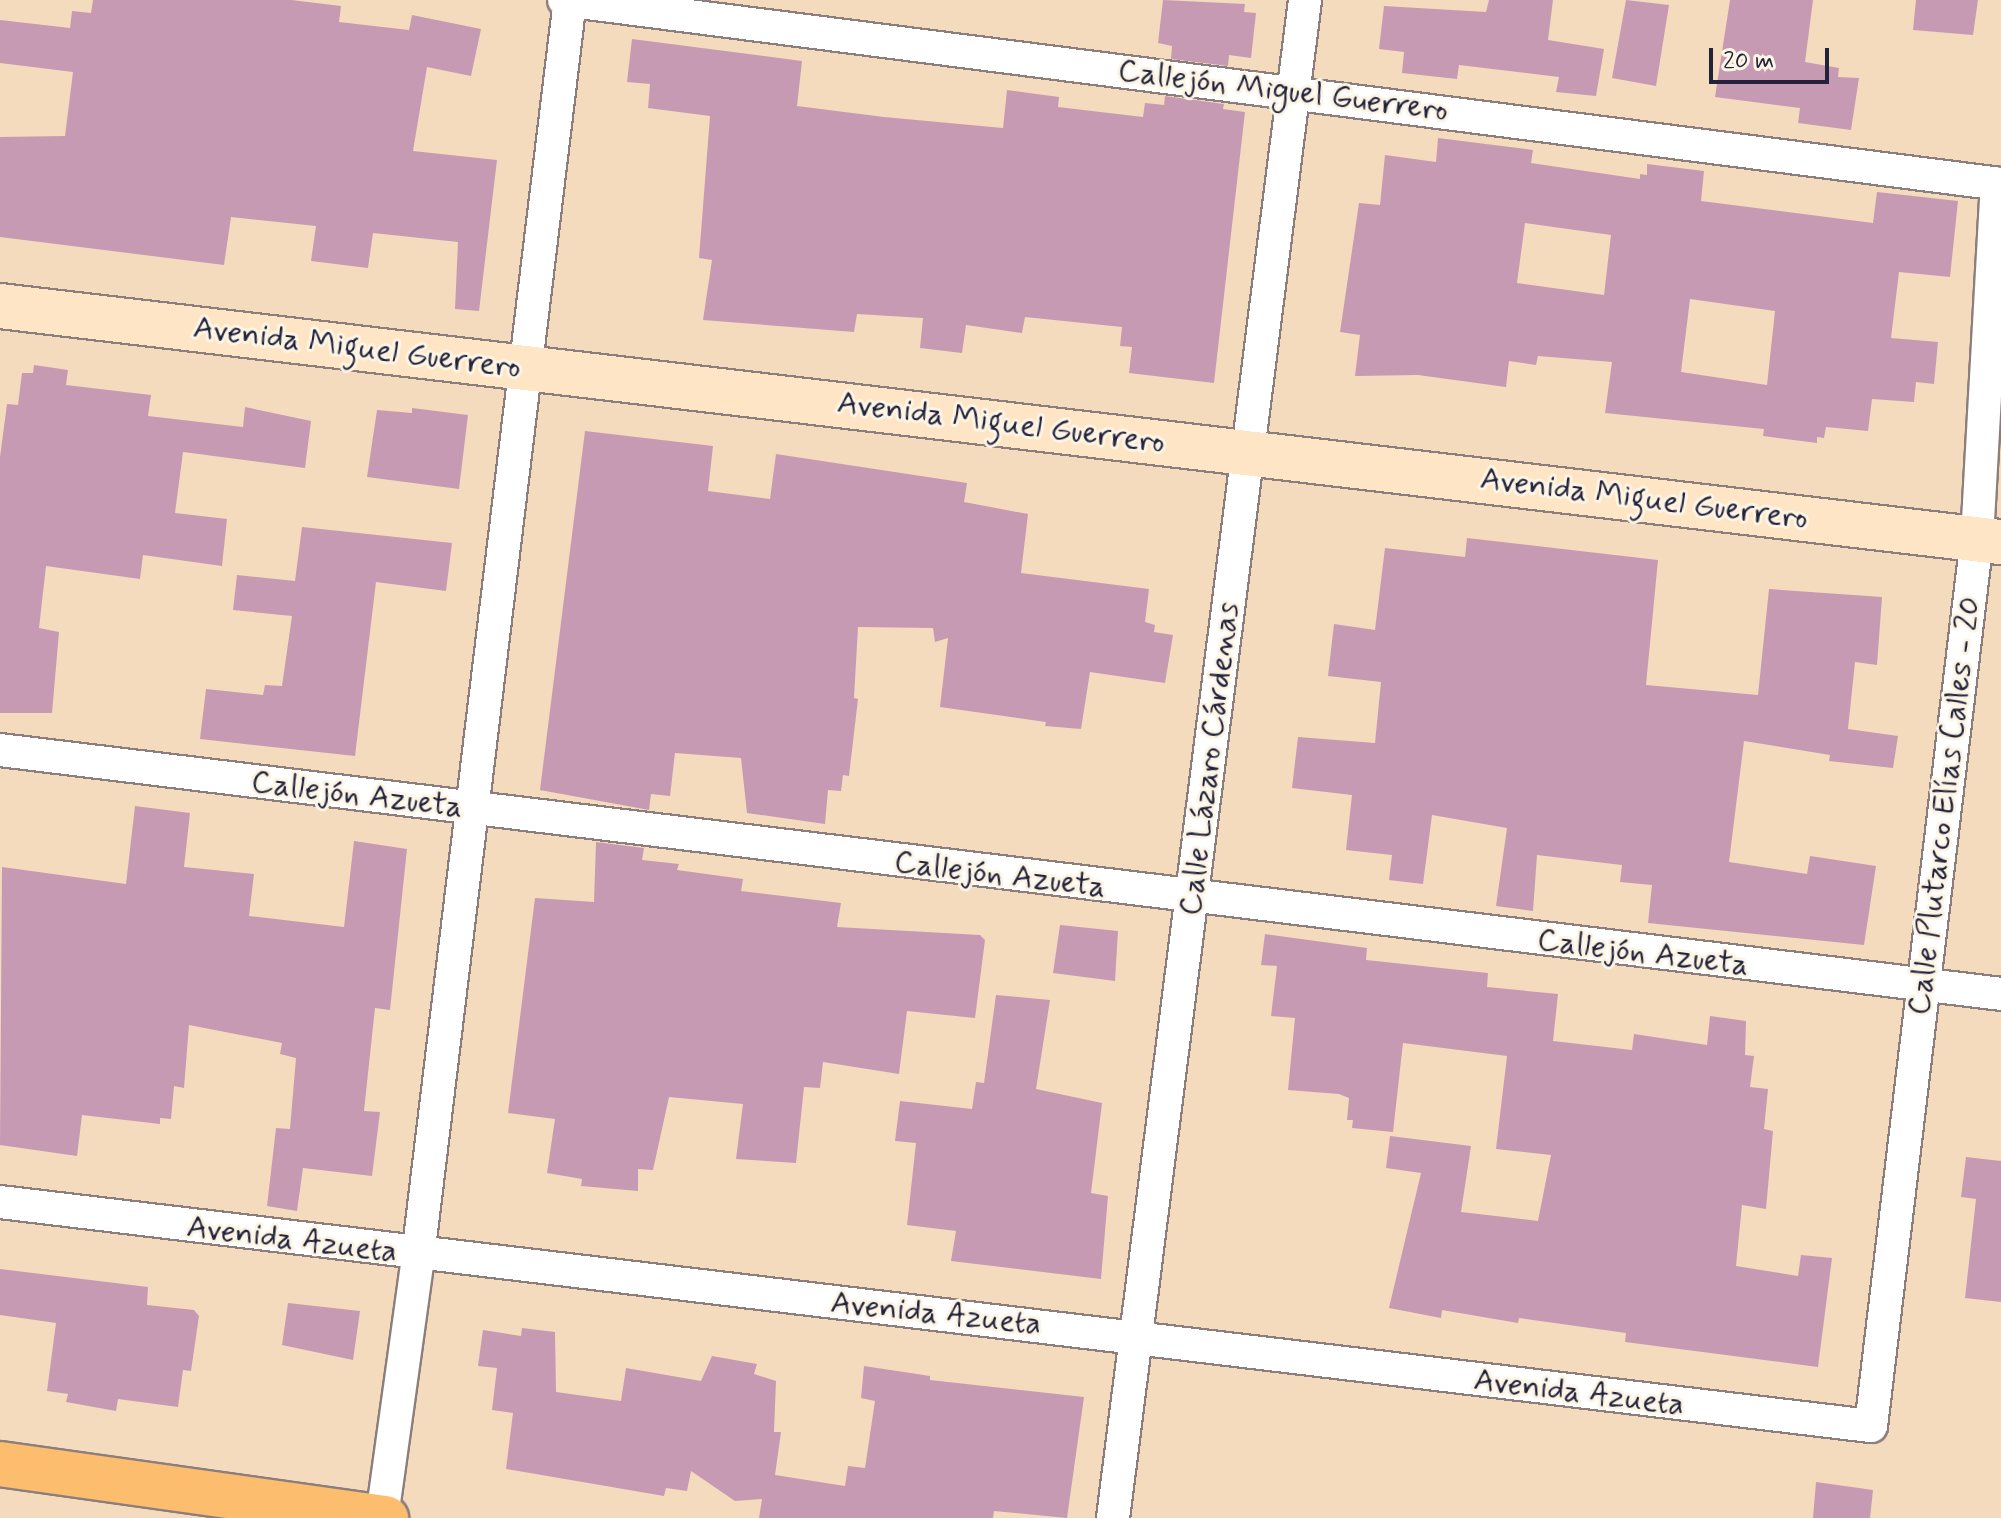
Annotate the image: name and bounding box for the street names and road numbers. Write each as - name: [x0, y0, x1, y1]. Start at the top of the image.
- street label: Callejón Miguel Guerrero: [1119, 52, 1447, 130]
- street label: Avenida Miguel Guerrero: [194, 309, 520, 387]
- street label: Avenida Miguel Guerrero: [838, 384, 1164, 462]
- street label: Avenida Miguel Guerrero: [1481, 460, 1807, 538]
- street label: Calle Plutarco Elías Calles - 20: [1900, 595, 1990, 1017]
- street label: Calle Lázaro Cárdenas: [1172, 600, 1248, 918]
- street label: Callejón Azueta: [251, 763, 463, 827]
- street label: Callejón Azueta: [894, 843, 1106, 907]
- street label: Callejón Azueta: [1537, 921, 1749, 985]
- street label: Avenida Azueta: [187, 1208, 397, 1272]
- street label: Avenida Azueta: [832, 1284, 1040, 1344]
- street label: Avenida Azueta: [1474, 1361, 1684, 1425]

